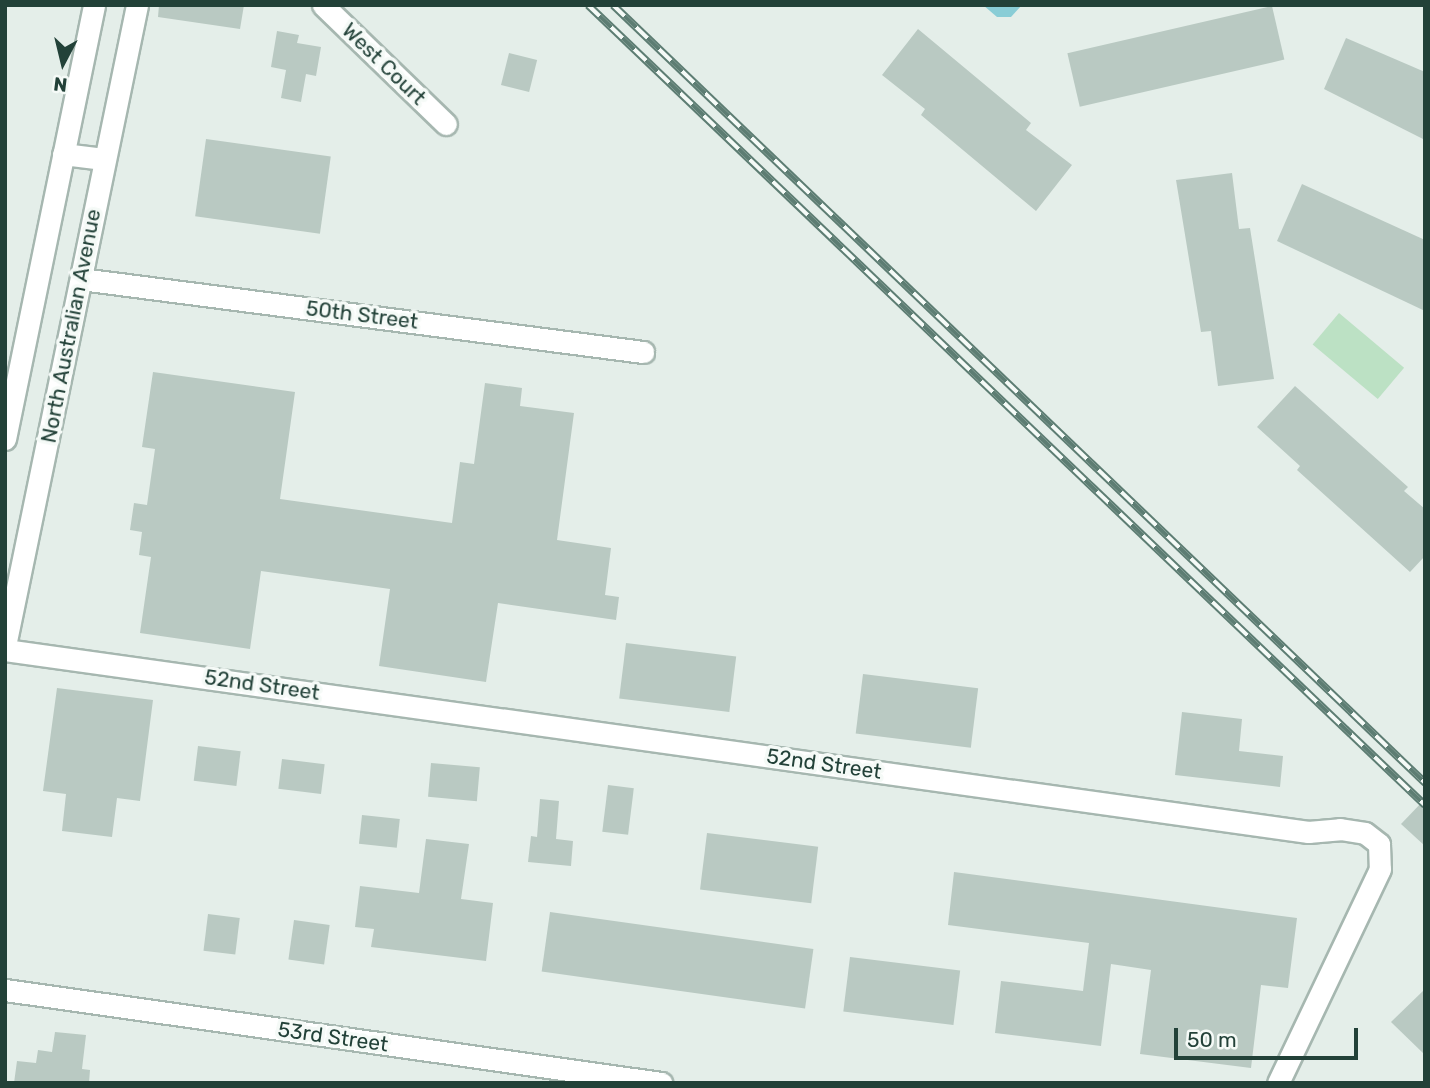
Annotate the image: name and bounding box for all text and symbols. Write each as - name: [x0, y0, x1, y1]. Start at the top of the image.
- street label: West Court: [337, 18, 431, 110]
- north arrow: [28, 28, 98, 98]
- text: N: [52, 72, 69, 97]
- street label: North Australian Avenue: [36, 206, 106, 446]
- street label: 50th Street: [305, 296, 419, 334]
- street label: 52nd Street: [203, 664, 321, 706]
- street label: 52nd Street: [765, 743, 883, 785]
- scale bar: [1178, 1014, 1362, 1058]
- street label: 53rd Street: [276, 1017, 390, 1057]
- text: 50 m: [1187, 1027, 1237, 1052]

